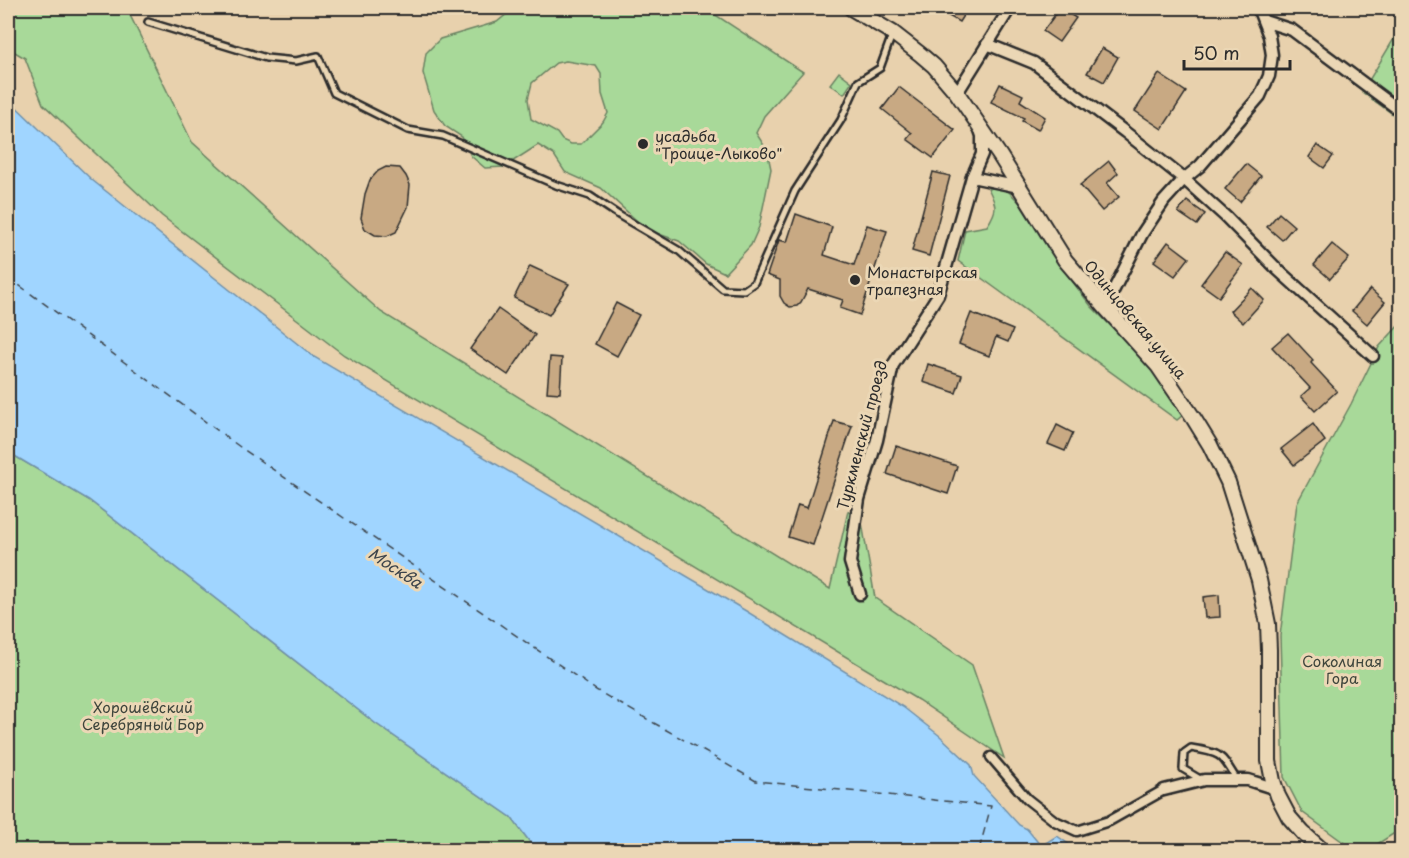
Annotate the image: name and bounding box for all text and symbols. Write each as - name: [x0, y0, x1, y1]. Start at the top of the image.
- scale bar: [1184, 33, 1290, 71]
- text: 50 m: [1193, 39, 1240, 66]
- place label: усадьба "Троице-Лыково": [655, 124, 782, 164]
- marker: усадьба "Троице-Лыково": [636, 137, 650, 151]
- street label: Одинцовская улица: [1079, 255, 1193, 384]
- place label: Монастырская трапезная: [867, 260, 978, 300]
- marker: Монастырская трапезная: [848, 273, 862, 287]
- street label: Туркменский проезд: [830, 358, 892, 512]
- water label: Москва: [364, 541, 429, 594]
- park label: Соколиная Гора: [1302, 649, 1382, 689]
- park label: Хорошёвский Серебряный Бор: [82, 695, 204, 735]

